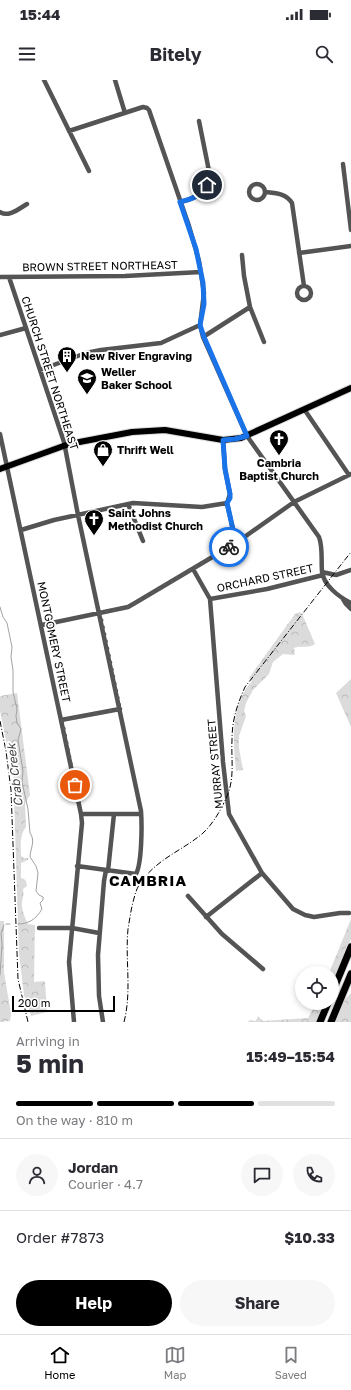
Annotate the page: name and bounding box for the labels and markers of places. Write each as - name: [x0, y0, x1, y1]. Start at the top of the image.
- pin: [190, 168, 224, 202]
- building icon: New River Engraving: [56, 345, 78, 373]
- place label: New River Engraving: [81, 349, 192, 362]
- place label: Weller Baker School: [101, 365, 172, 391]
- school or university icon: Weller Baker School: [76, 367, 98, 395]
- church icon: Cambria Baptist Church: [268, 428, 290, 456]
- shop icon: Thrift Well: [92, 439, 114, 467]
- place label: Thrift Well: [117, 443, 174, 456]
- place label: Cambria Baptist Church: [239, 456, 319, 482]
- place label: Saint Johns Methodist Church: [108, 506, 203, 532]
- church icon: Saint Johns Methodist Church: [83, 508, 105, 536]
- pin: [58, 768, 92, 802]

